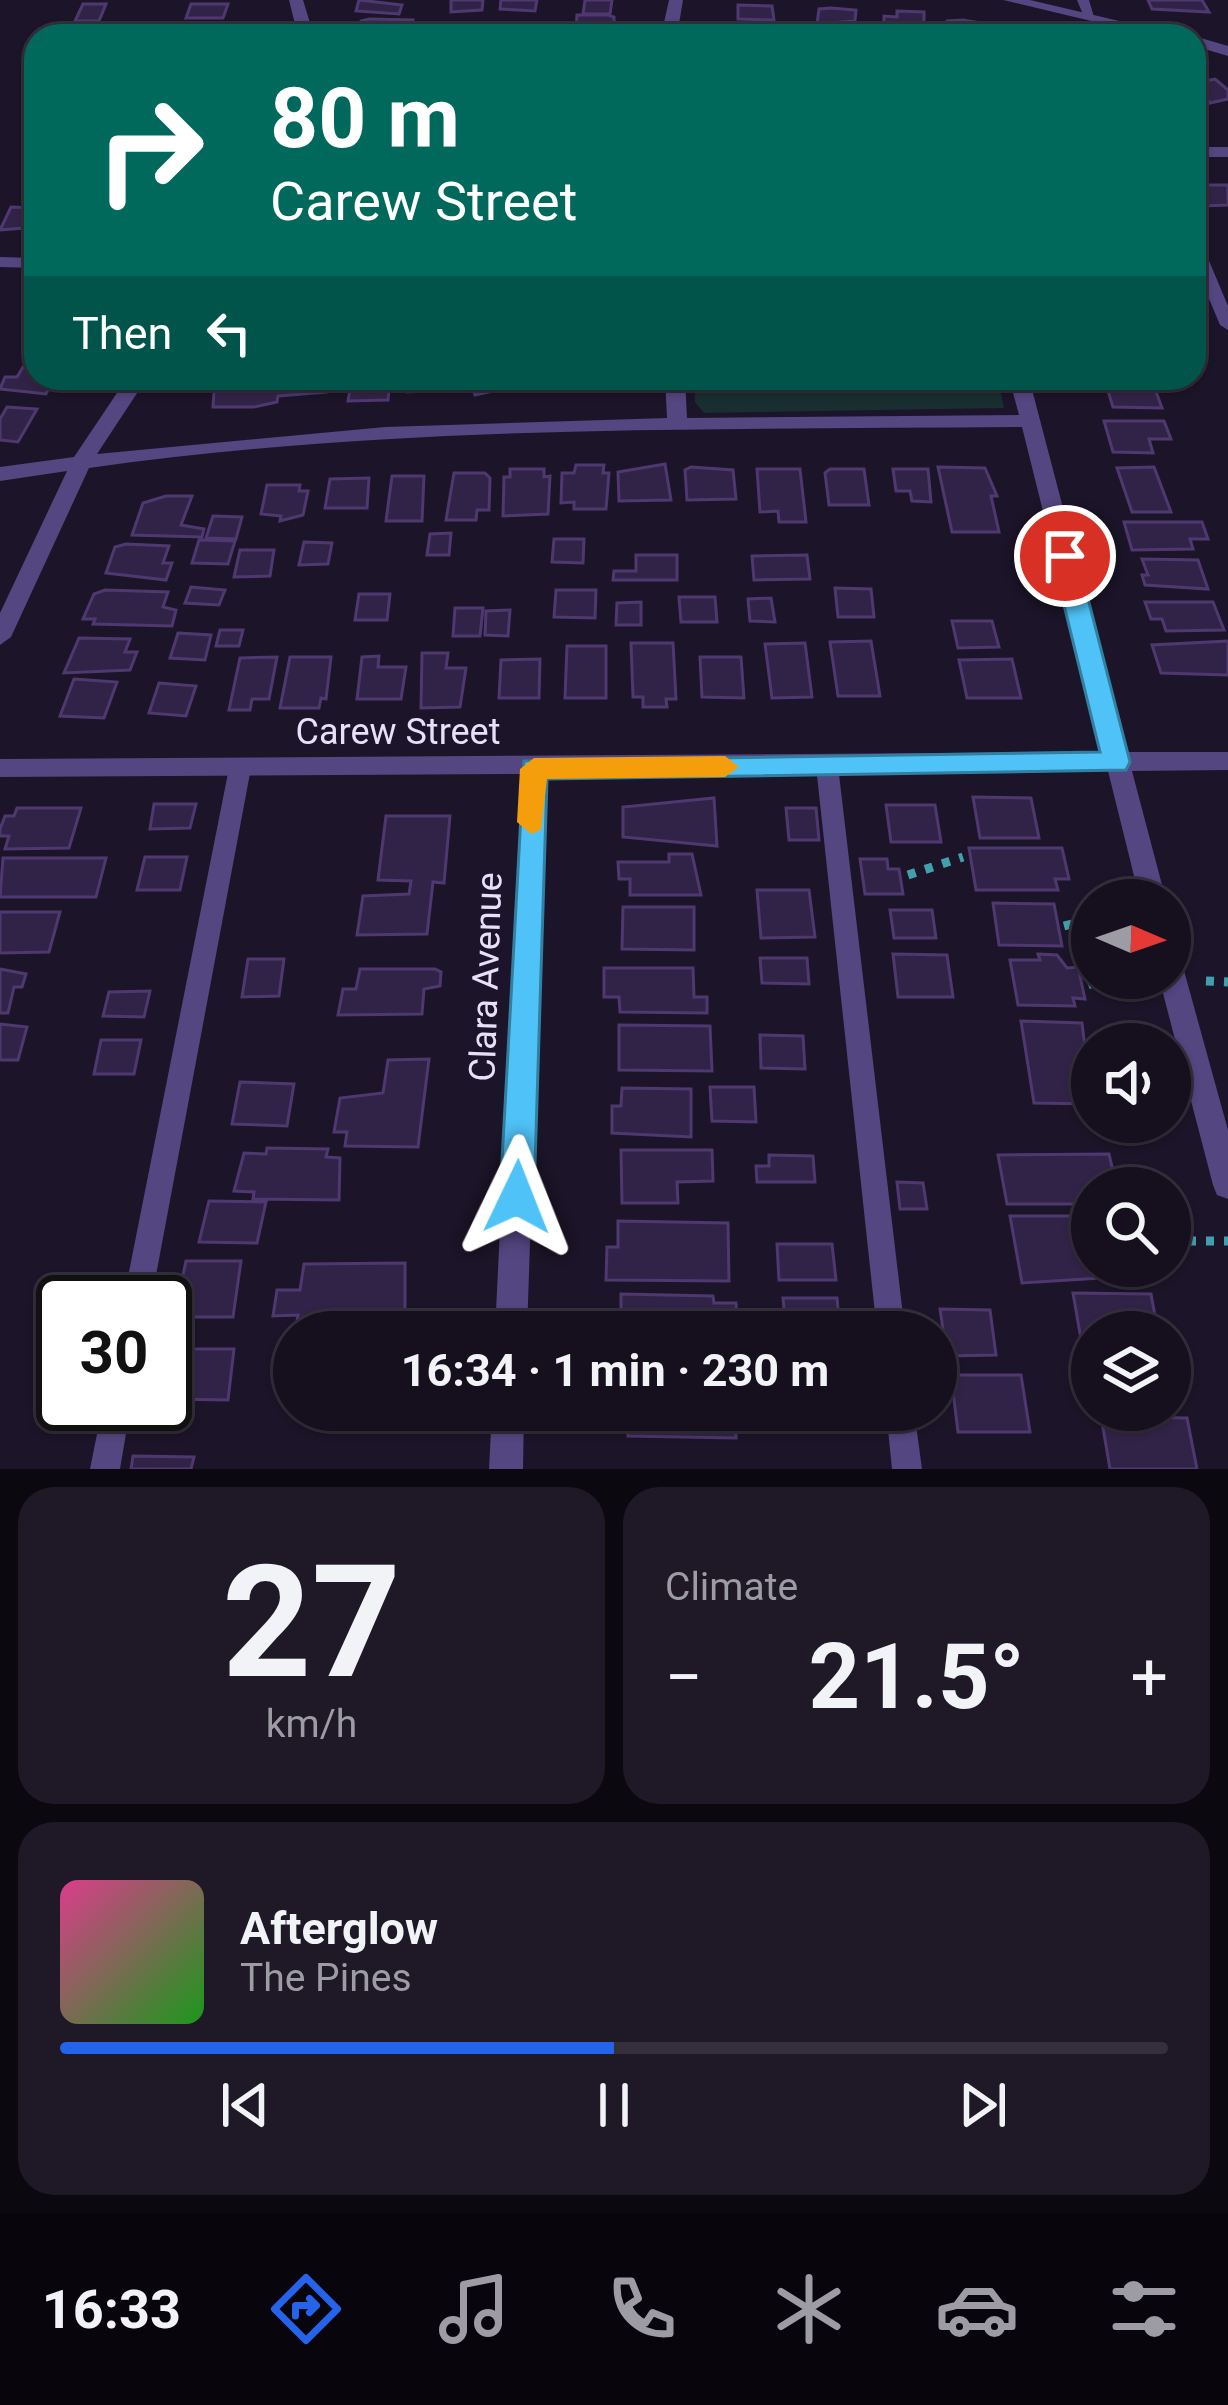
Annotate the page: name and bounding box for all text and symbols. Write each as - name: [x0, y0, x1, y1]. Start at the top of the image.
- text: 80 m: [270, 69, 460, 168]
- icon: right: [72, 72, 228, 228]
- text: Carew Street: [270, 170, 577, 233]
- icon: left: [196, 300, 262, 366]
- text: Then: [72, 307, 172, 360]
- pin: [1014, 505, 1116, 607]
- icon: arrive: [1032, 523, 1098, 589]
- street label: Carew Street: [296, 711, 500, 753]
- street label: Clara Avenue: [461, 872, 511, 1082]
- north arrow: [1071, 879, 1191, 999]
- map controls: [1071, 879, 1191, 1431]
- button: sound: [1071, 1023, 1191, 1143]
- position arrow: [454, 1134, 580, 1260]
- button: search: [1071, 1167, 1191, 1287]
- speed limit sign: 30: [36, 1275, 192, 1431]
- button: layers: [1071, 1311, 1191, 1431]
- text: 16:34 · 1 min · 230 m: [401, 1344, 829, 1397]
- text: 27: [222, 1531, 401, 1714]
- text: Climate: [665, 1564, 798, 1610]
- text: 21.5°: [809, 1625, 1025, 1730]
- text: −: [665, 1639, 703, 1716]
- text: +: [1131, 1639, 1168, 1716]
- text: km/h: [266, 1701, 357, 1747]
- text: Afterglow: [240, 1902, 438, 1955]
- text: The Pines: [240, 1955, 412, 2001]
- icon: previous: [212, 2072, 278, 2138]
- icon: pause: [581, 2072, 647, 2138]
- icon: next: [950, 2072, 1016, 2138]
- icon: directions: [264, 2267, 348, 2351]
- icon: music: [432, 2267, 516, 2351]
- icon: phone: [600, 2267, 684, 2351]
- icon: climate: [767, 2267, 851, 2351]
- icon: car: [935, 2267, 1019, 2351]
- icon: filters: [1102, 2267, 1186, 2351]
- text: 16:33: [42, 2278, 181, 2341]

